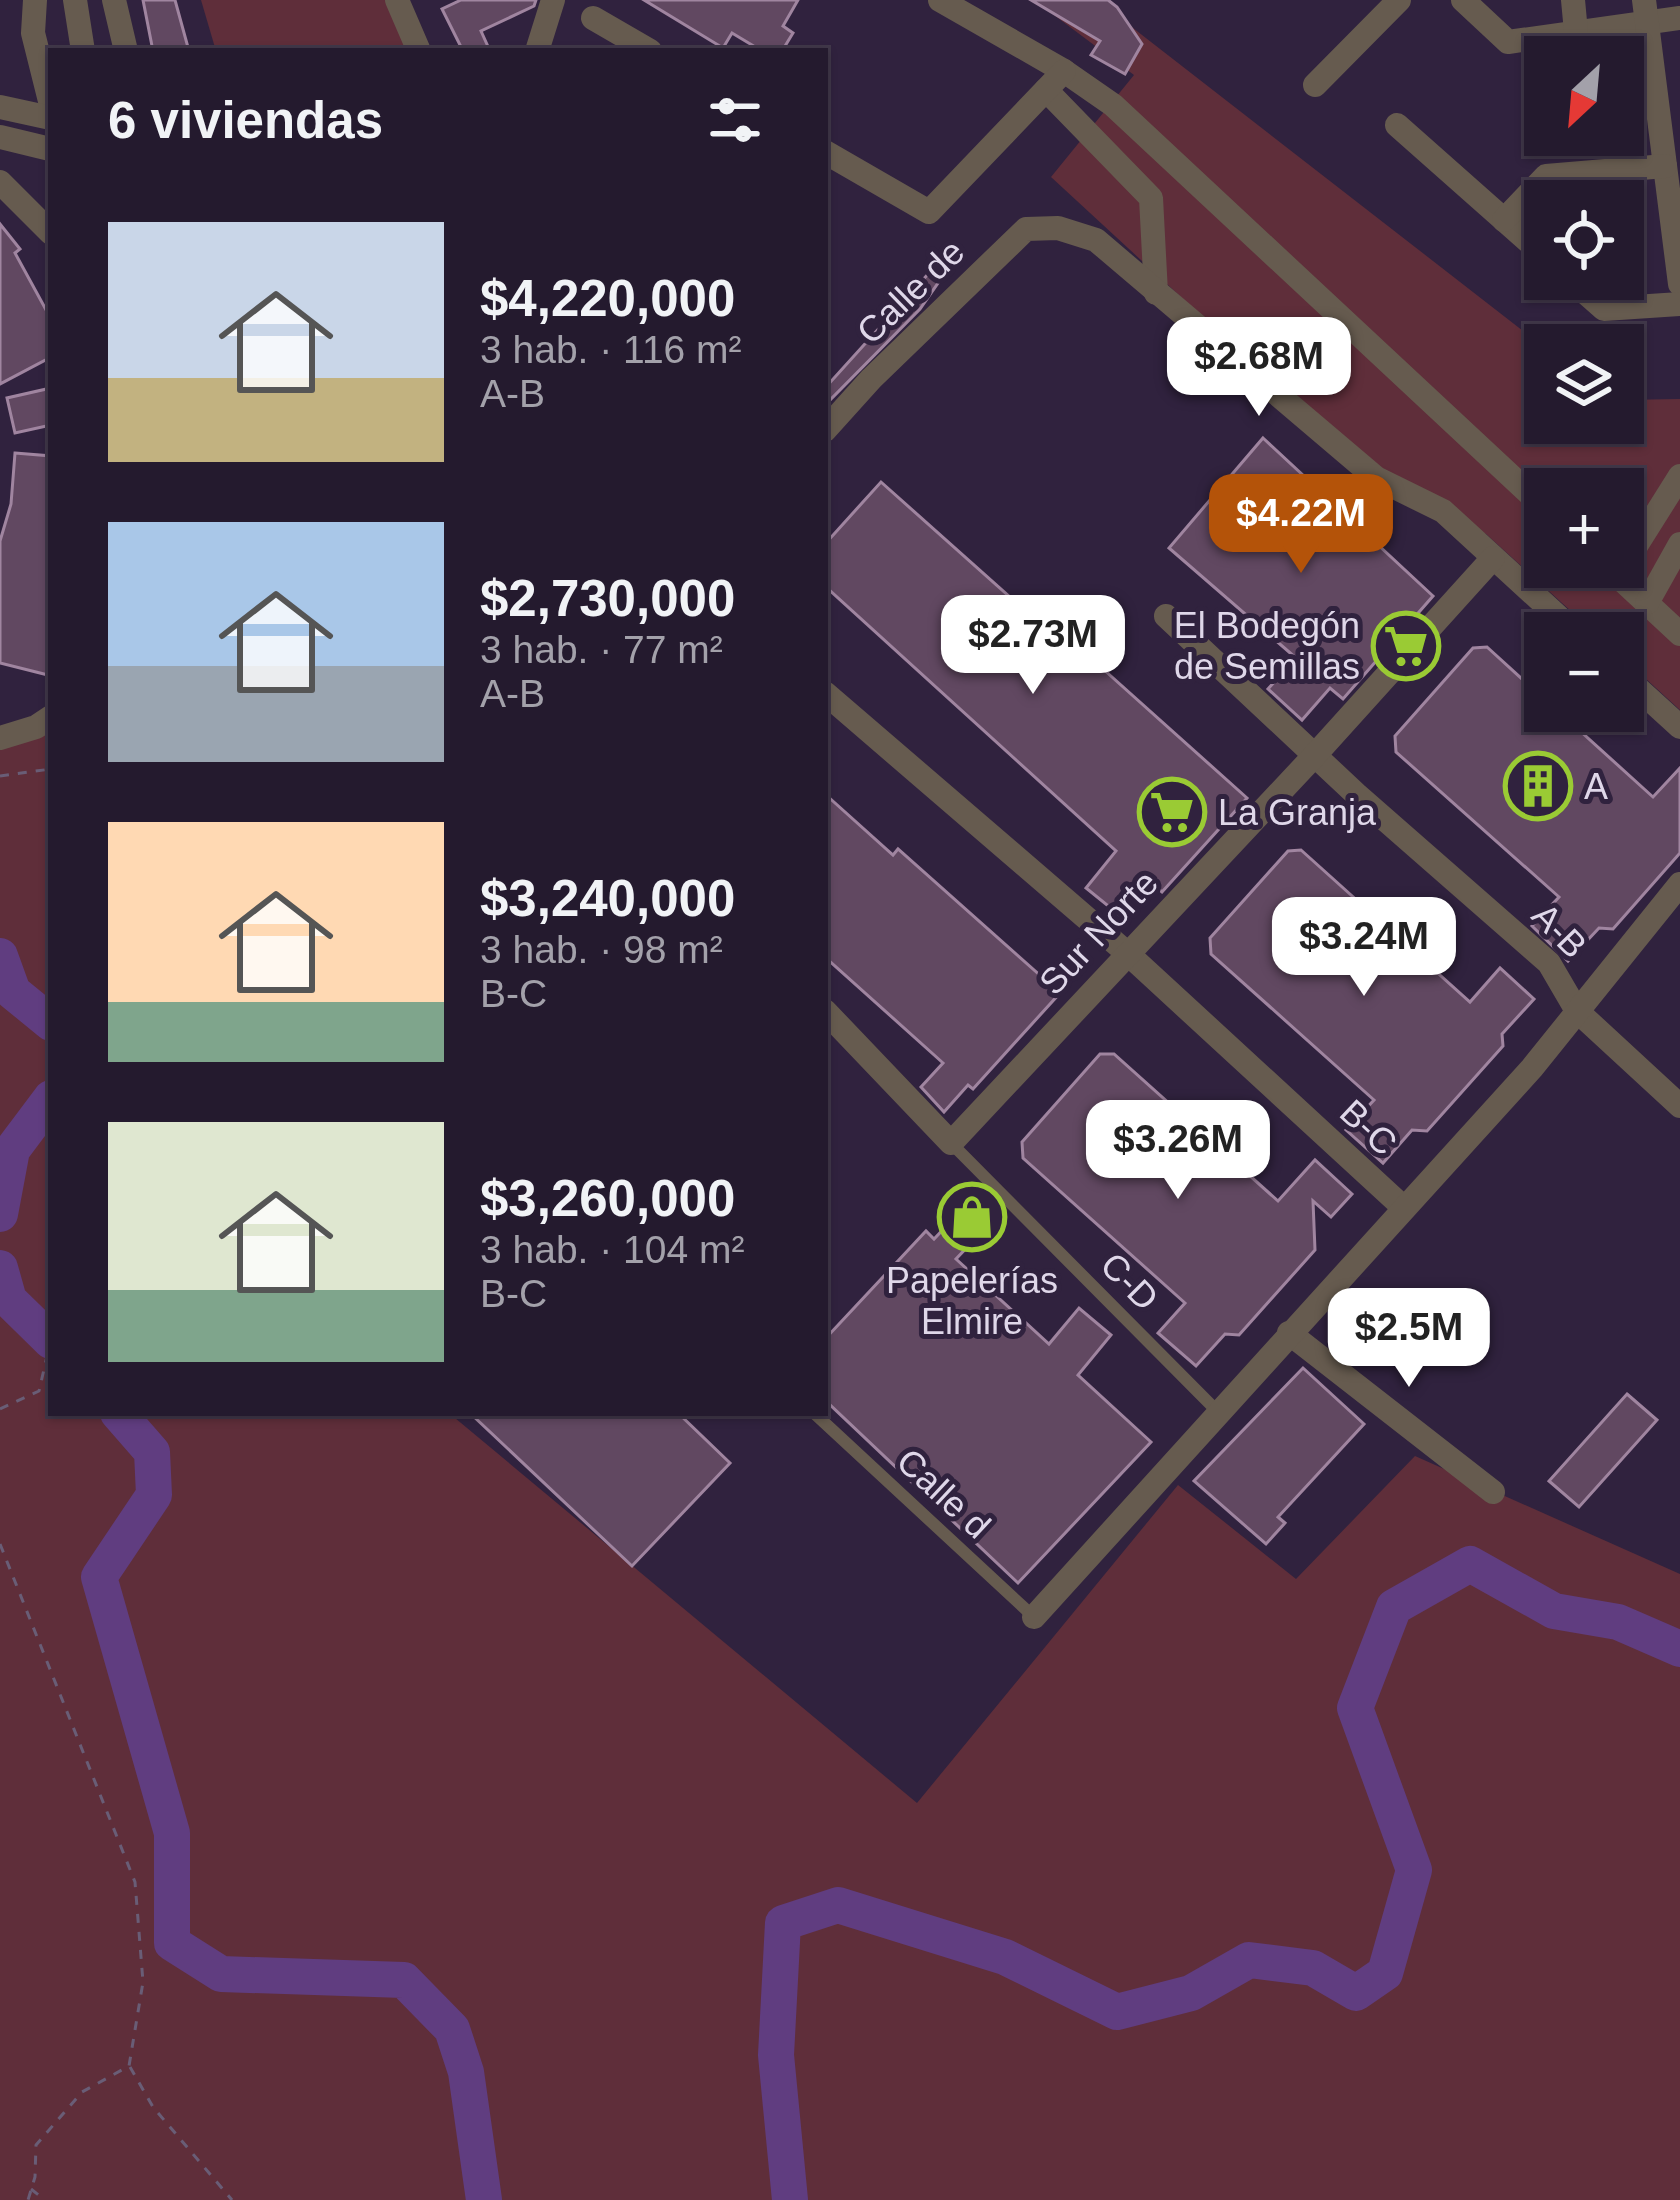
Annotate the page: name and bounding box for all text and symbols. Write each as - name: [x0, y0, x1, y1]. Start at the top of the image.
- north arrow: [1524, 36, 1644, 156]
- map controls: [1524, 36, 1644, 732]
- icon: filters: [702, 87, 768, 153]
- text: 6 viviendas: [108, 92, 383, 149]
- button: locate: [1524, 180, 1644, 300]
- street label: Calle de: [849, 231, 972, 352]
- icon: home: [204, 270, 348, 414]
- text: $4,220,000: [480, 270, 735, 327]
- pin: $2.68M: [1161, 317, 1357, 419]
- button: layers: [1524, 324, 1644, 444]
- text: 3 hab. · 116 m²: [480, 328, 742, 371]
- text: $2.68M: [1194, 334, 1324, 377]
- text: A-B: [480, 372, 545, 415]
- button: +: [1524, 468, 1644, 588]
- pin: $4.22M: [1203, 474, 1399, 576]
- text: $4.22M: [1236, 491, 1366, 534]
- icon: home: [204, 570, 348, 714]
- text: $2,730,000: [480, 570, 735, 627]
- pin: $2.73M: [935, 595, 1131, 697]
- place label: El Bodegón de Semillas: [1174, 605, 1360, 687]
- supermarket icon: El Bodegón de Semillas: [1371, 611, 1441, 681]
- text: $2.73M: [968, 612, 1098, 655]
- button: −: [1524, 612, 1644, 732]
- text: 3 hab. · 77 m²: [480, 628, 723, 671]
- text: A-B: [480, 672, 545, 715]
- building icon: A: [1503, 751, 1573, 821]
- place label: A: [1584, 766, 1608, 807]
- supermarket icon: La Granja: [1137, 777, 1207, 847]
- place label: La Granja: [1218, 792, 1377, 833]
- street label: Sur Norte: [1031, 862, 1166, 1003]
- icon: home: [204, 870, 348, 1014]
- text: $3,240,000: [480, 870, 735, 927]
- street label: A-B: [1524, 895, 1595, 966]
- pin: $3.24M: [1266, 897, 1462, 999]
- text: $3.24M: [1299, 914, 1429, 957]
- text: 3 hab. · 98 m²: [480, 928, 723, 971]
- text: B-C: [480, 972, 547, 1015]
- street label: B-C: [1332, 1091, 1405, 1164]
- pin: $3.26M: [1080, 1100, 1276, 1202]
- text: $3.26M: [1113, 1117, 1243, 1160]
- icon: home: [204, 1170, 348, 1314]
- text: $3,260,000: [480, 1170, 735, 1227]
- shop icon: Papelerías Elmire: [937, 1182, 1007, 1252]
- text: 3 hab. · 104 m²: [480, 1228, 744, 1271]
- street label: C-D: [1093, 1244, 1167, 1318]
- place label: Papelerías Elmire: [886, 1260, 1058, 1342]
- text: B-C: [480, 1272, 547, 1315]
- pin: $2.5M: [1325, 1288, 1493, 1390]
- text: $2.5M: [1355, 1305, 1463, 1348]
- street label: Calle d: [889, 1440, 999, 1547]

